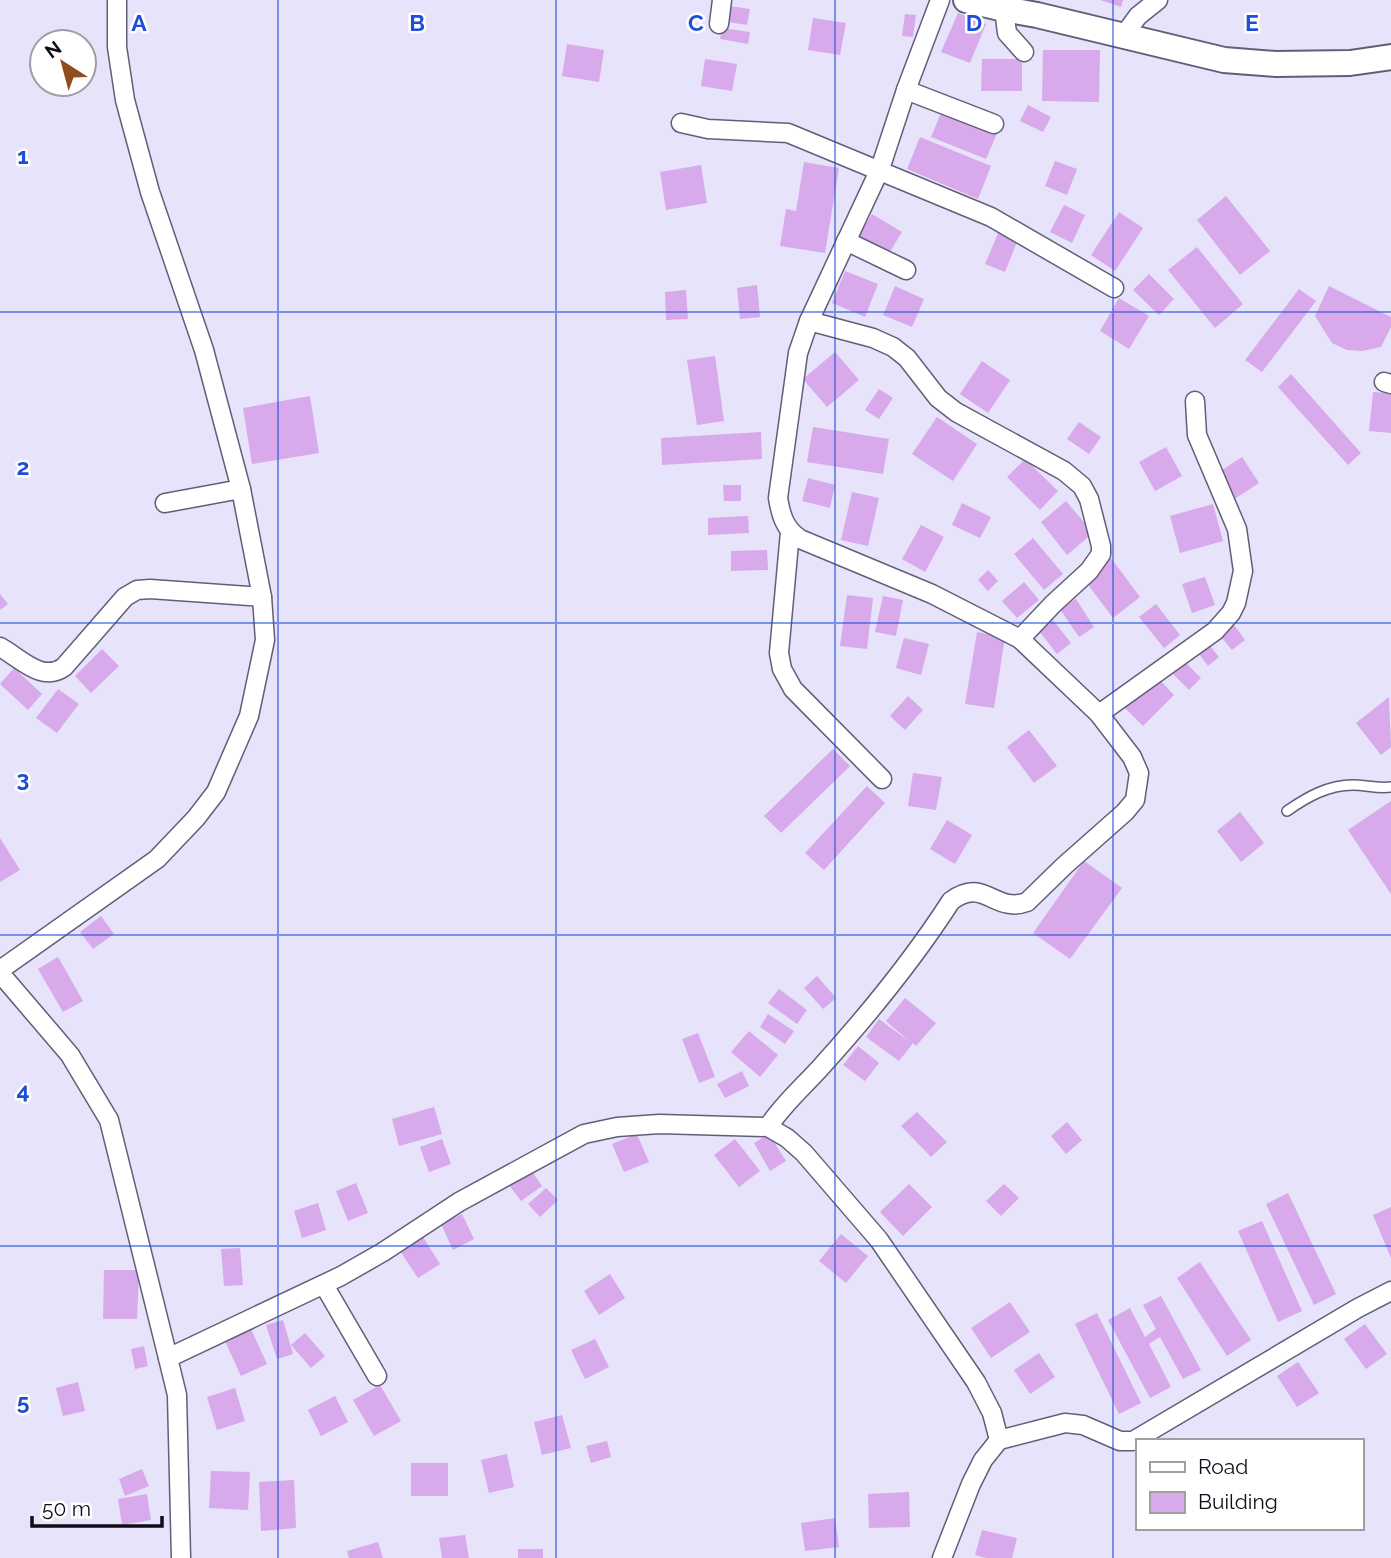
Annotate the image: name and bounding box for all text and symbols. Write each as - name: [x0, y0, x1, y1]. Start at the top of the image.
- text: A: [131, 9, 147, 36]
- text: B: [409, 9, 425, 36]
- text: C: [688, 9, 704, 36]
- text: D: [966, 9, 982, 36]
- text: E: [1245, 9, 1259, 36]
- north arrow: [28, 28, 98, 98]
- text: N: [41, 36, 65, 62]
- text: 1: [17, 142, 29, 169]
- text: 2: [17, 453, 29, 480]
- text: 3: [17, 765, 29, 792]
- text: 4: [16, 1077, 30, 1104]
- text: 5: [17, 1388, 30, 1415]
- legend: [1136, 1439, 1363, 1530]
- text: Road: [1198, 1454, 1248, 1479]
- scale bar: [32, 1484, 161, 1528]
- text: Building: [1198, 1489, 1278, 1514]
- text: 50 m: [42, 1496, 91, 1521]

